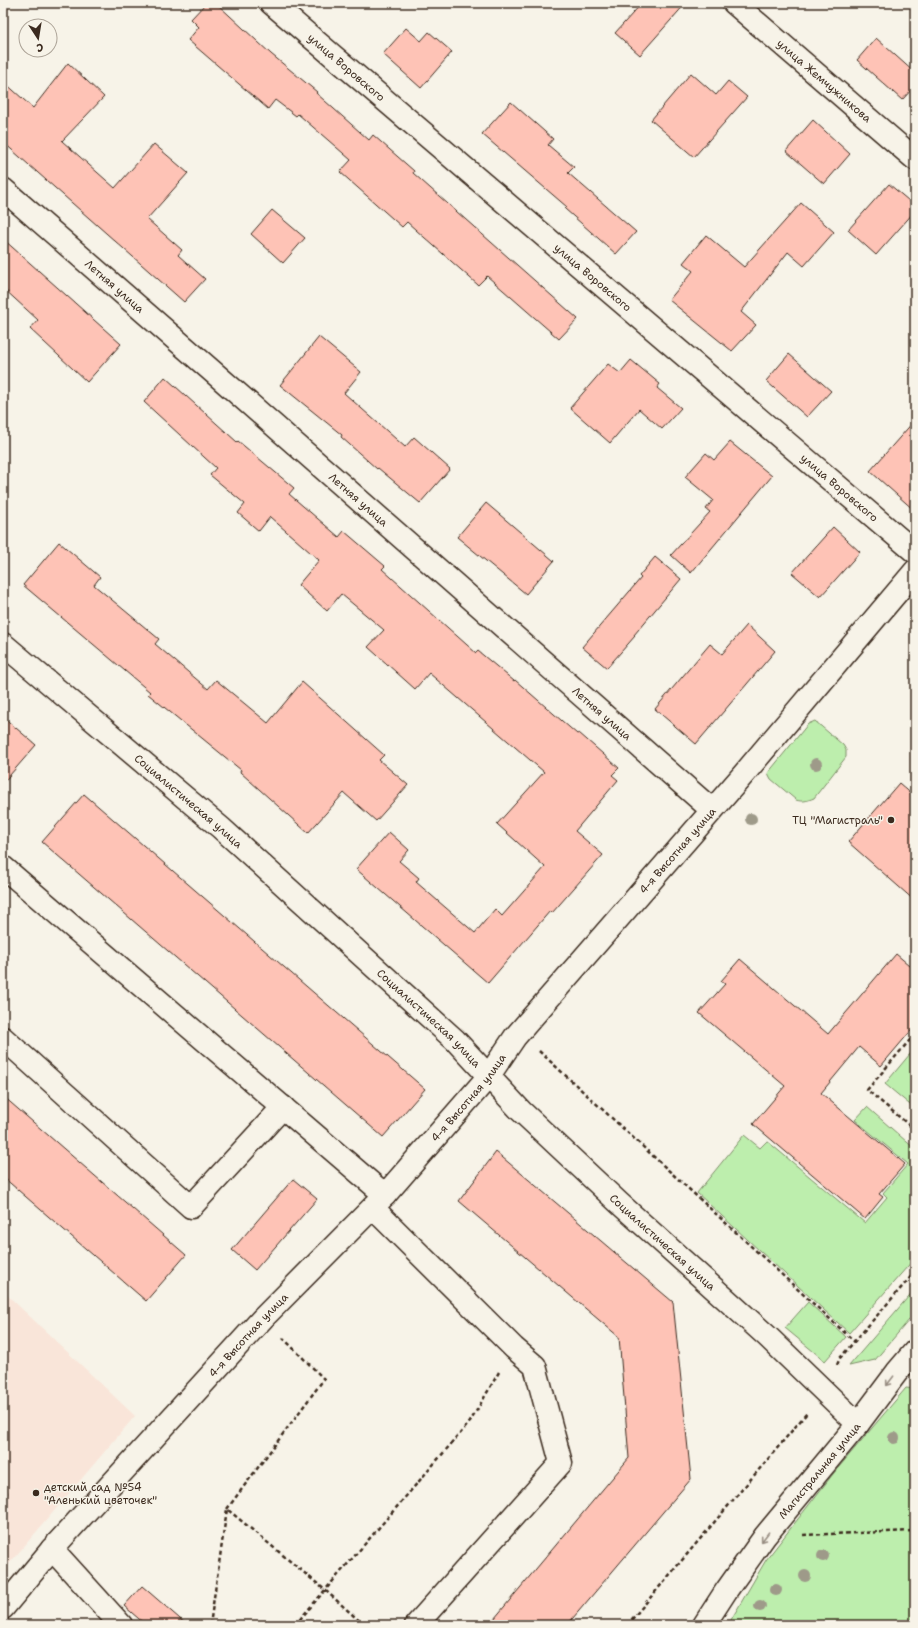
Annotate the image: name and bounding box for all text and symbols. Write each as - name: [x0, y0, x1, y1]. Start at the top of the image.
- north arrow: [18, 18, 58, 58]
- street label: улица Воровского: [304, 30, 389, 105]
- street label: улица Жемчужникова: [774, 36, 875, 126]
- text: С: [35, 39, 45, 55]
- street label: улица Воровского: [551, 240, 635, 315]
- street label: Летняя улица: [82, 256, 148, 316]
- street label: улица Воровского: [798, 450, 882, 525]
- street label: Летняя улица: [326, 469, 391, 530]
- street label: Летняя улица: [569, 683, 635, 744]
- street label: Социалистическая улица: [131, 751, 246, 851]
- street label: 4-я Высотная улица: [636, 804, 719, 897]
- place label: ТЦ "Магистраль": [792, 813, 883, 828]
- marker: ТЦ "Магистраль": [886, 815, 896, 825]
- street label: Социалистическая улица: [374, 965, 484, 1071]
- street label: 4-я Высотная улица: [427, 1051, 509, 1145]
- street label: Социалистическая улица: [606, 1191, 719, 1294]
- street label: 4-я Высотная улица: [205, 1290, 291, 1380]
- one-way arrow: [886, 1376, 894, 1387]
- street label: Магистральная улица: [775, 1419, 864, 1522]
- place label: детский сад №54 "Аленький цветочек": [44, 1480, 157, 1508]
- marker: детский сад №54 "Аленький цветочек": [31, 1488, 41, 1498]
- one-way arrow: [760, 1531, 769, 1542]

